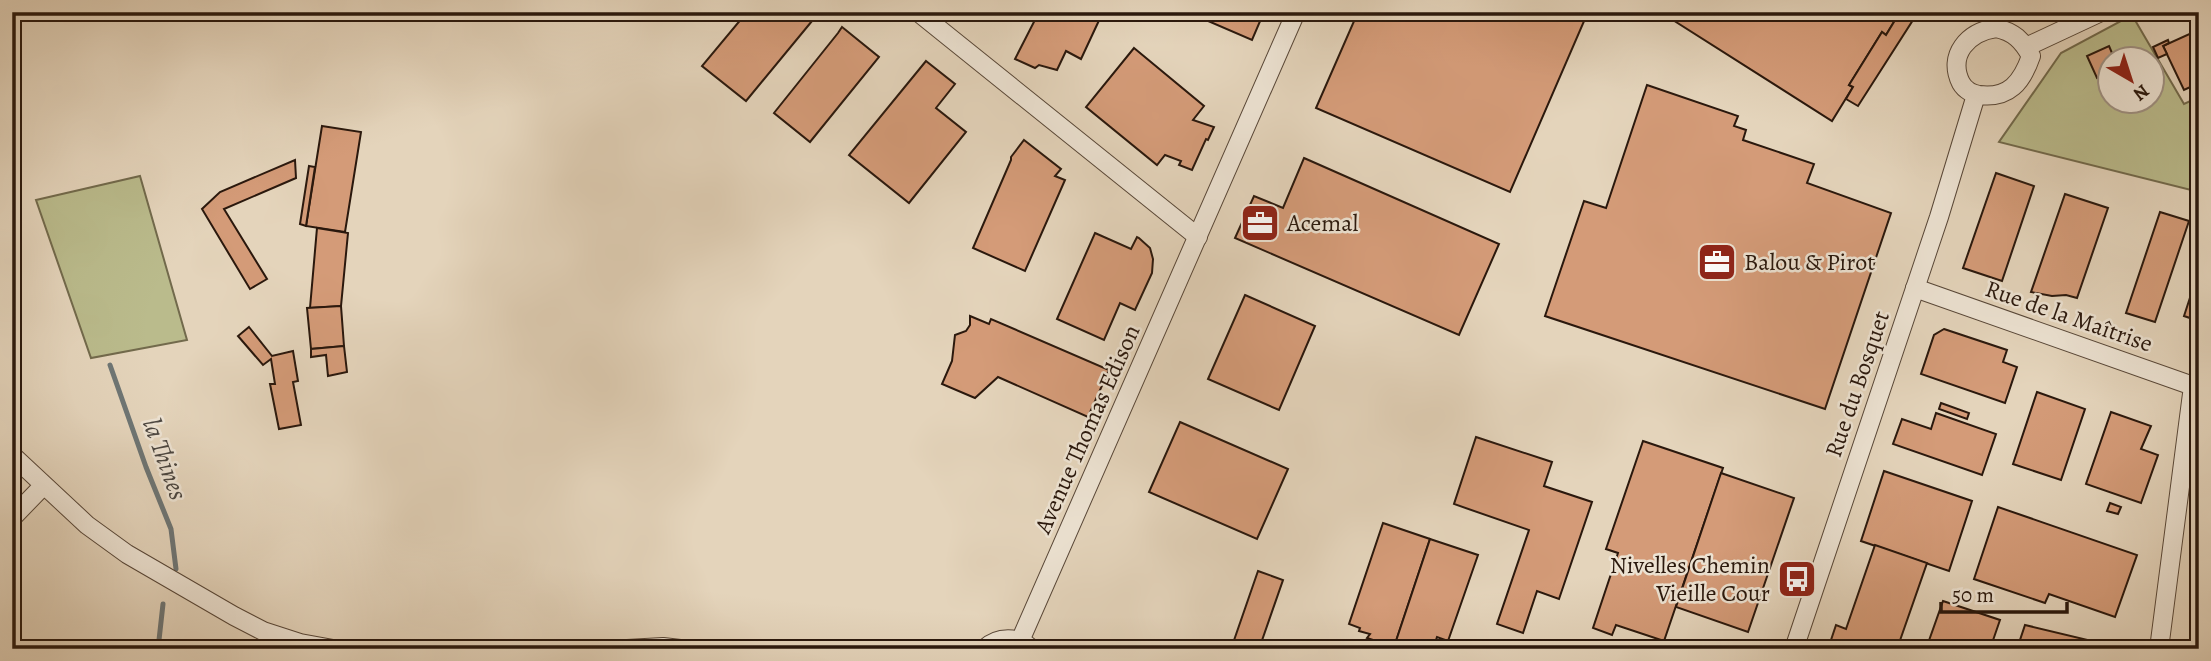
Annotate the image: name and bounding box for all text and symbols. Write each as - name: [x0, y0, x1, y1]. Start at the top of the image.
- north arrow: [2096, 46, 2166, 116]
- text: N: [2127, 78, 2155, 107]
- office icon: Acemal: [1239, 202, 1281, 244]
- place label: Acemal: [1286, 207, 1358, 239]
- office icon: Balou & Pirot: [1696, 241, 1738, 283]
- place label: Balou & Pirot: [1744, 246, 1875, 278]
- street label: Rue de la Maîtrise: [1981, 272, 2157, 360]
- street label: Rue du Bosquet: [1817, 306, 1897, 461]
- street label: Avenue Thomas Edison: [1026, 319, 1147, 539]
- water label: la Thines: [134, 413, 196, 505]
- place label: Nivelles Chemin Vieille Cour: [1610, 549, 1770, 609]
- bus stop icon: Nivelles Chemin Vieille Cour: [1776, 558, 1818, 600]
- scale bar: [1941, 570, 2068, 614]
- text: 50 m: [1952, 581, 1994, 609]

